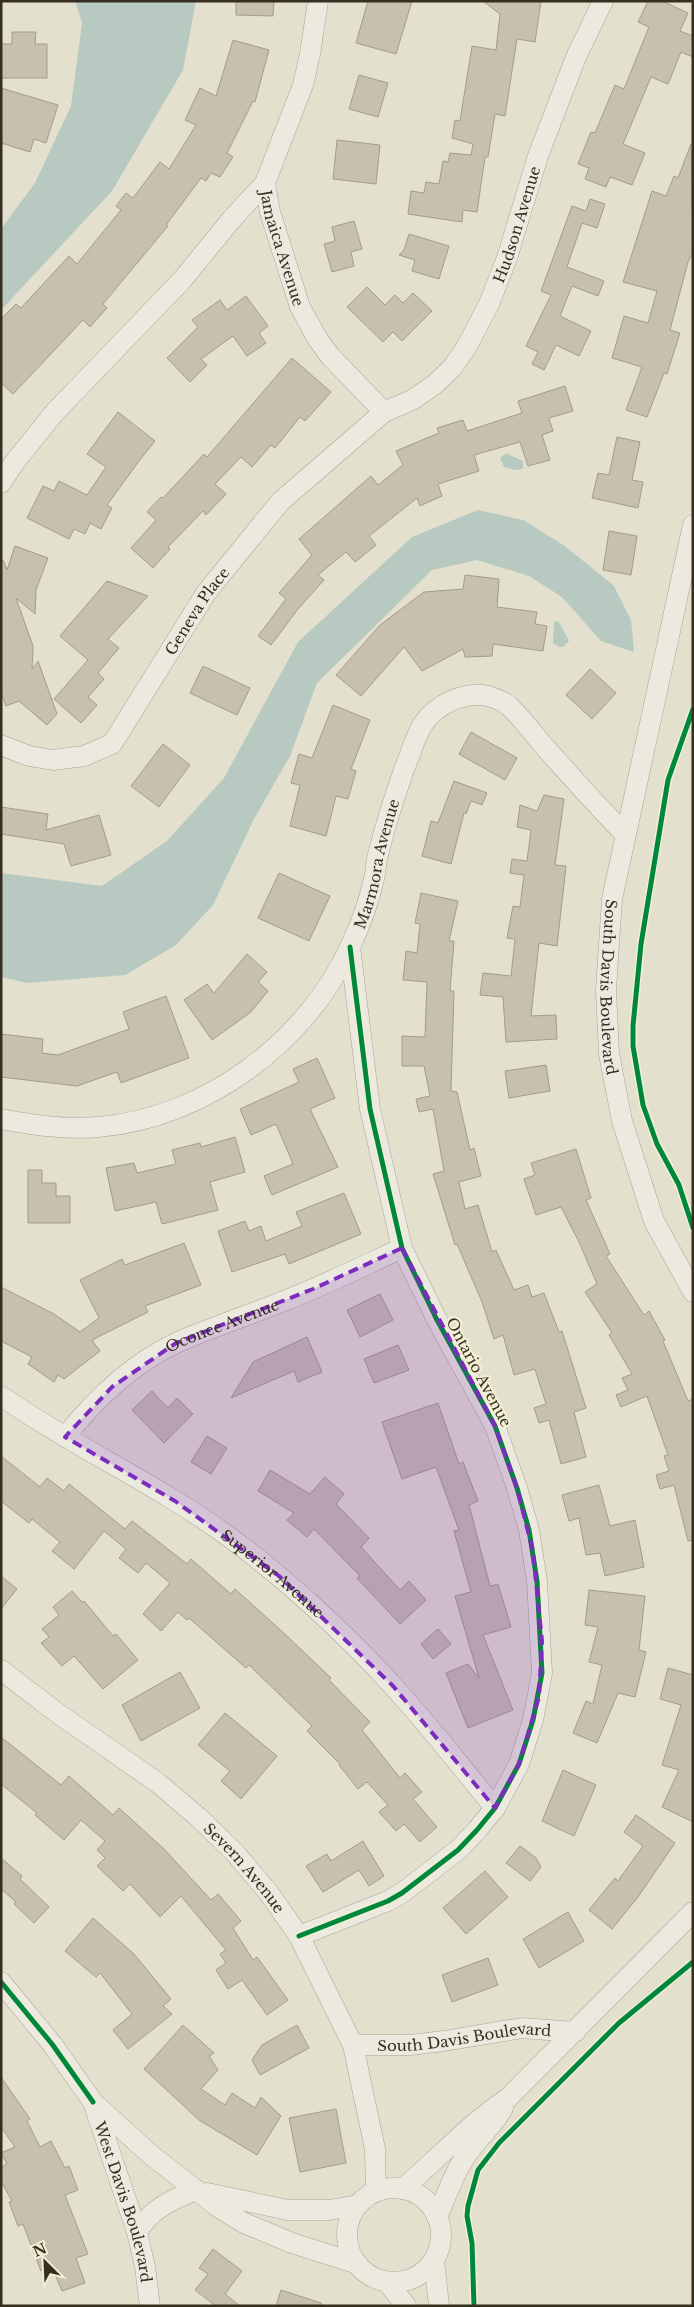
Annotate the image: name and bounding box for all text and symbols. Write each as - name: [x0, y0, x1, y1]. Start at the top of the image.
- street label: Hudson Avenue: [489, 164, 544, 286]
- street label: Jamaica Avenue: [257, 187, 309, 309]
- street label: Geneva Place: [160, 563, 233, 658]
- street label: Marmora Avenue: [350, 796, 403, 931]
- street label: South Davis Boulevard: [596, 899, 622, 1076]
- street label: Oconee Avenue: [162, 1294, 282, 1356]
- street label: Ontario Avenue: [442, 1314, 516, 1430]
- street label: Superior Avenue: [217, 1525, 328, 1621]
- street label: Severn Avenue: [200, 1819, 289, 1917]
- street label: South Davis Boulevard: [377, 2018, 552, 2055]
- street label: West Davis Boulevard: [90, 2118, 156, 2283]
- north arrow: [20, 2237, 70, 2287]
- text: N: [30, 2239, 49, 2261]

